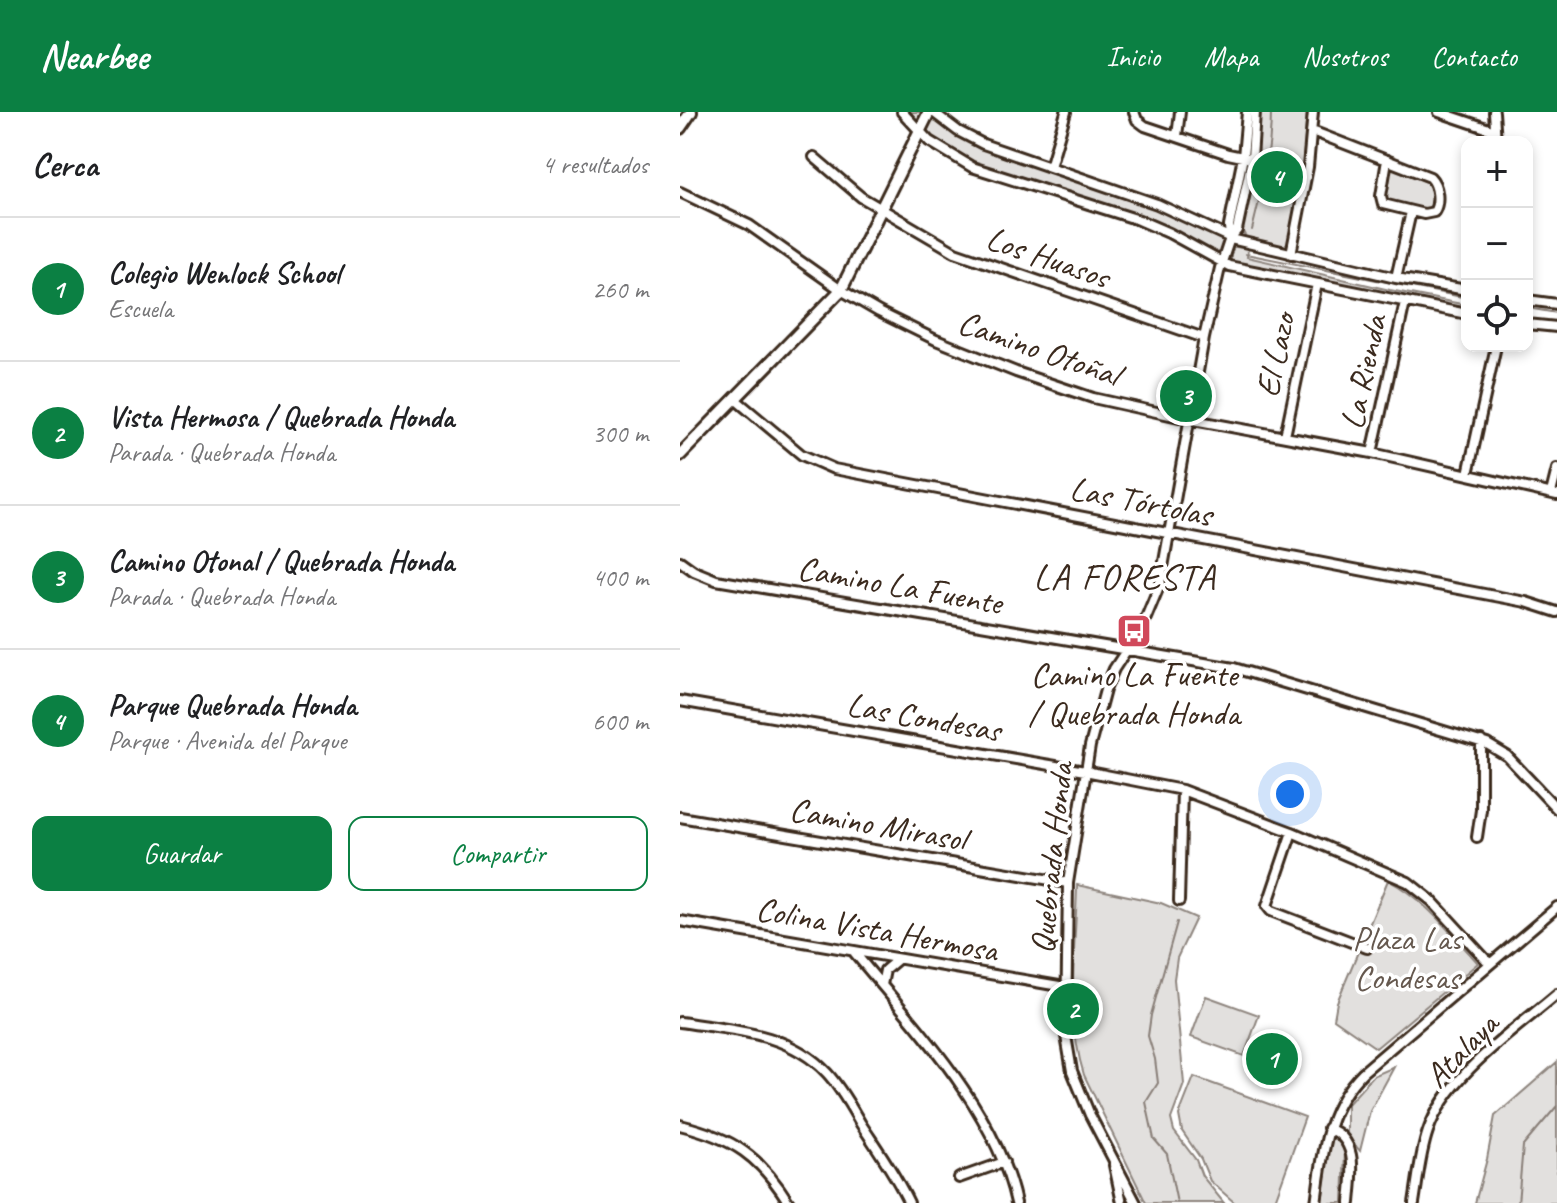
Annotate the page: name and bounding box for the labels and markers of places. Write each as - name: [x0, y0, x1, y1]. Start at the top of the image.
- pin: 4: [1251, 147, 1303, 207]
- pin: 3: [1160, 366, 1212, 426]
- bus stop icon: Camino La Fuente / Quebrada Honda: [1115, 612, 1153, 650]
- place label: Camino La Fuente / Quebrada Honda: [1028, 653, 1243, 735]
- pin: 2: [1047, 979, 1099, 1039]
- pin: 1: [1246, 1029, 1298, 1089]

